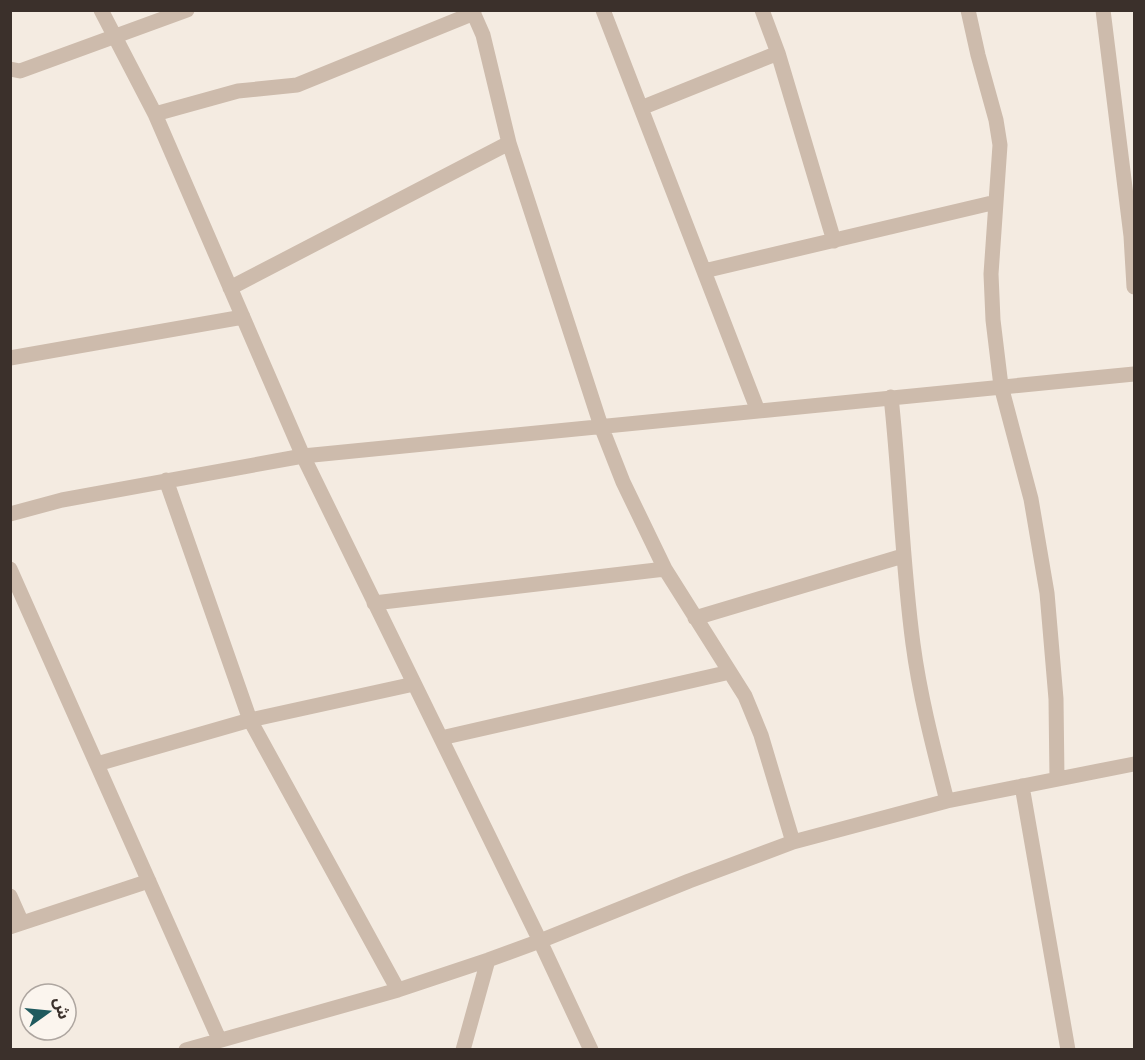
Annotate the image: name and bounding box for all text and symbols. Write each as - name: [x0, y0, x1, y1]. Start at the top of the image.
- north arrow: [18, 982, 78, 1042]
- text: ش: [50, 995, 74, 1021]

